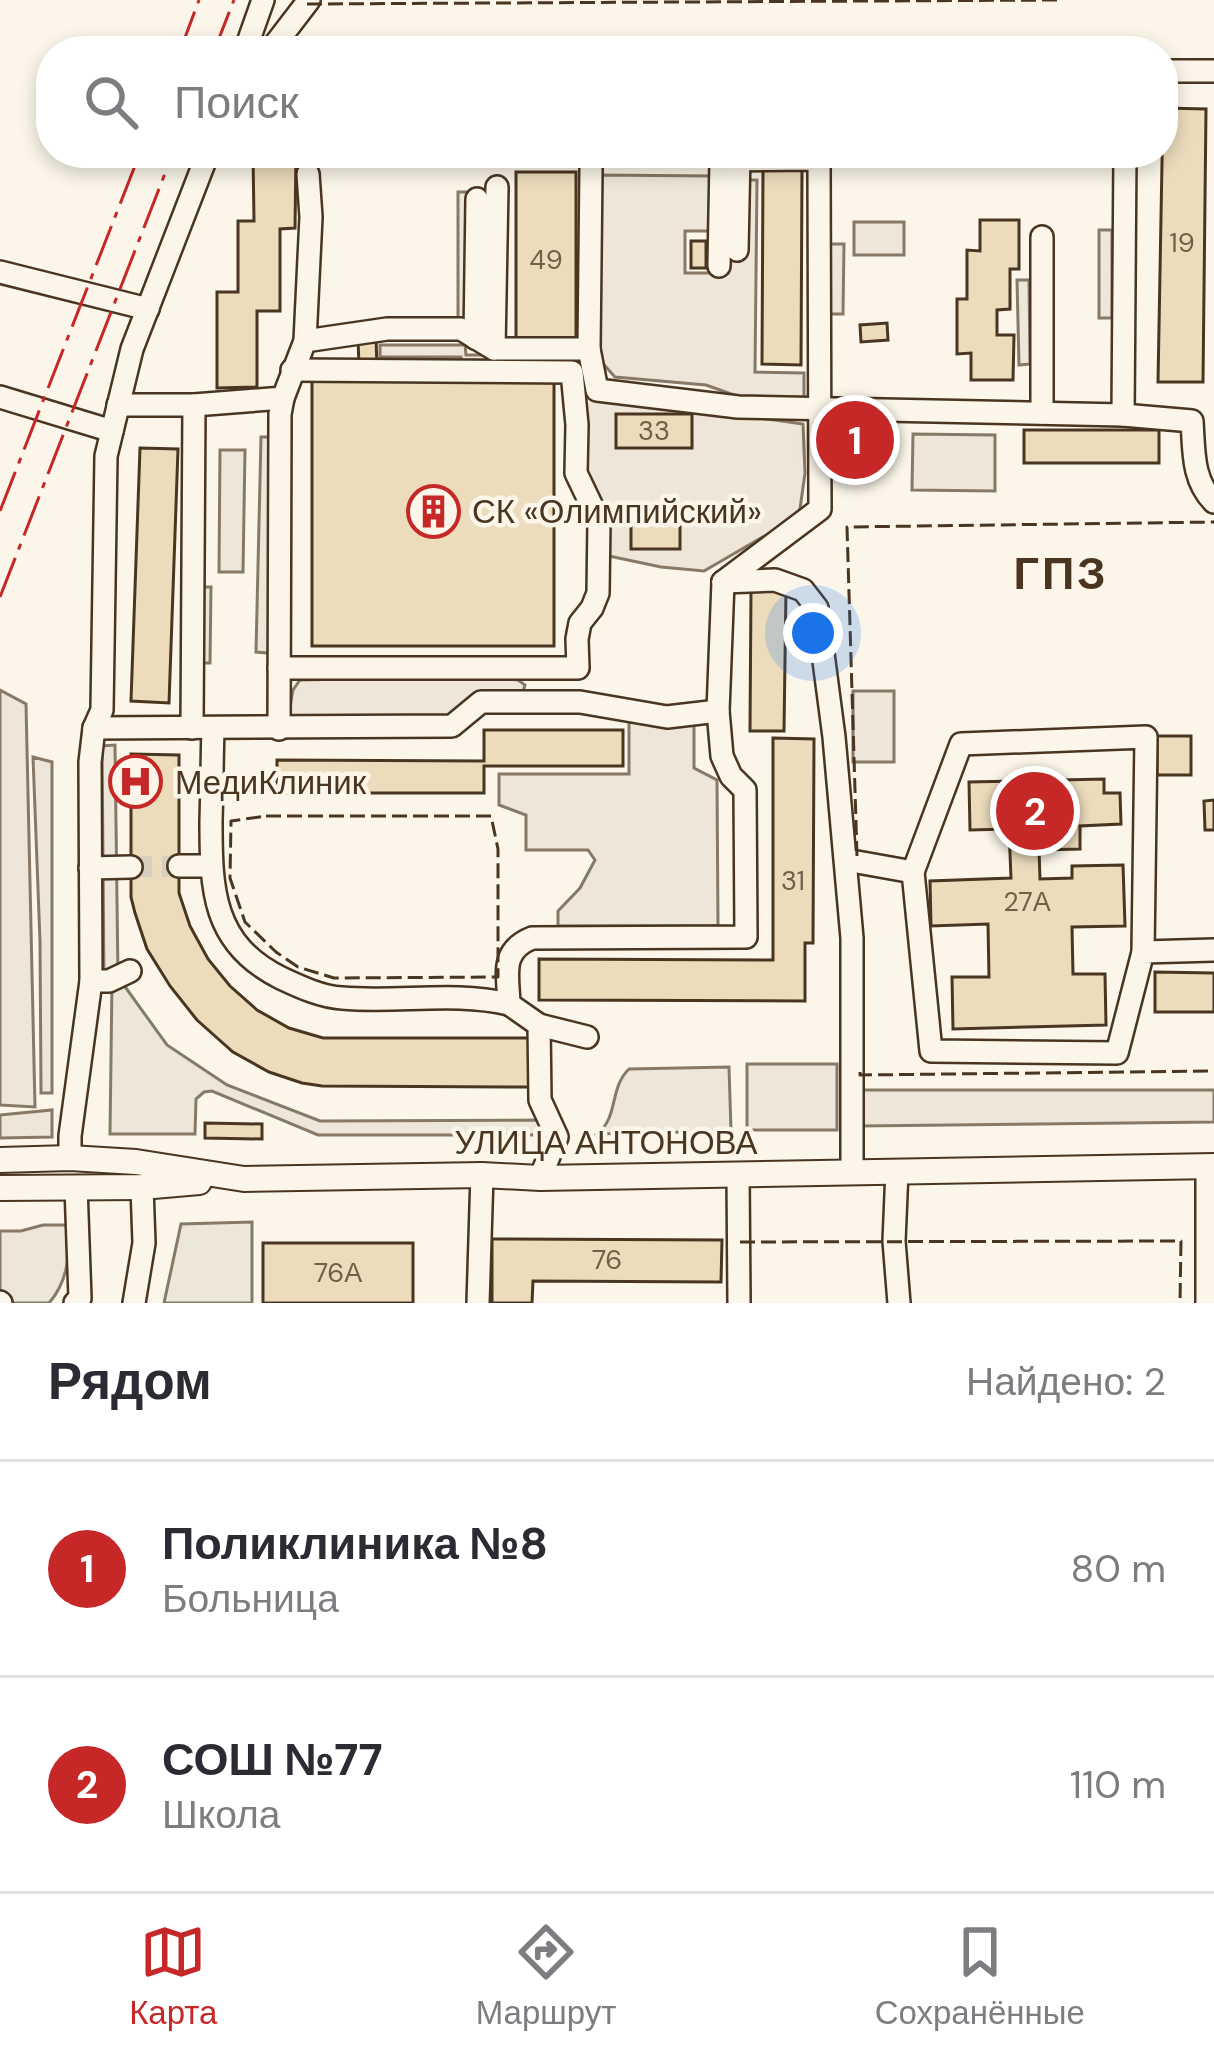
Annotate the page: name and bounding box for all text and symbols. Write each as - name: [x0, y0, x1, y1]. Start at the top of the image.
- search box: [36, 36, 1178, 168]
- icon: search: [78, 69, 144, 135]
- text: Поиск: [174, 73, 299, 132]
- house number: 19: [1169, 225, 1195, 260]
- house number: 49: [529, 242, 563, 277]
- pin: 1: [816, 395, 894, 485]
- house number: 33: [638, 413, 670, 448]
- building icon: СК «Олимпийский»: [405, 483, 461, 539]
- place label: СК «Олимпийский»: [472, 490, 762, 533]
- district label: ГПЗ: [1013, 544, 1109, 603]
- your location: [783, 603, 843, 663]
- hospital icon: МедиКлиник: [108, 754, 164, 810]
- place label: МедиКлиник: [175, 761, 367, 804]
- pin: 2: [996, 766, 1074, 856]
- house number: 31: [781, 863, 805, 898]
- house number: 27А: [1003, 884, 1051, 919]
- street label: УЛИЦА АНТОНОВА: [454, 1121, 758, 1164]
- house number: 76: [592, 1242, 622, 1277]
- house number: 76А: [314, 1255, 362, 1290]
- text: Рядом: [48, 1348, 212, 1415]
- text: Найдено: 2: [966, 1356, 1166, 1407]
- text: Поликлиника №8: [162, 1514, 548, 1573]
- text: 1: [80, 1543, 94, 1594]
- text: 80 m: [1070, 1543, 1166, 1594]
- text: Больница: [162, 1573, 339, 1624]
- text: СОШ №77: [162, 1730, 383, 1789]
- text: 2: [76, 1759, 98, 1810]
- text: 110 m: [1070, 1759, 1166, 1810]
- text: Школа: [162, 1789, 281, 1840]
- tab: Карта: [129, 1919, 217, 2034]
- tab: Маршрут: [476, 1919, 616, 2034]
- tab: Сохранённые: [875, 1919, 1085, 2034]

